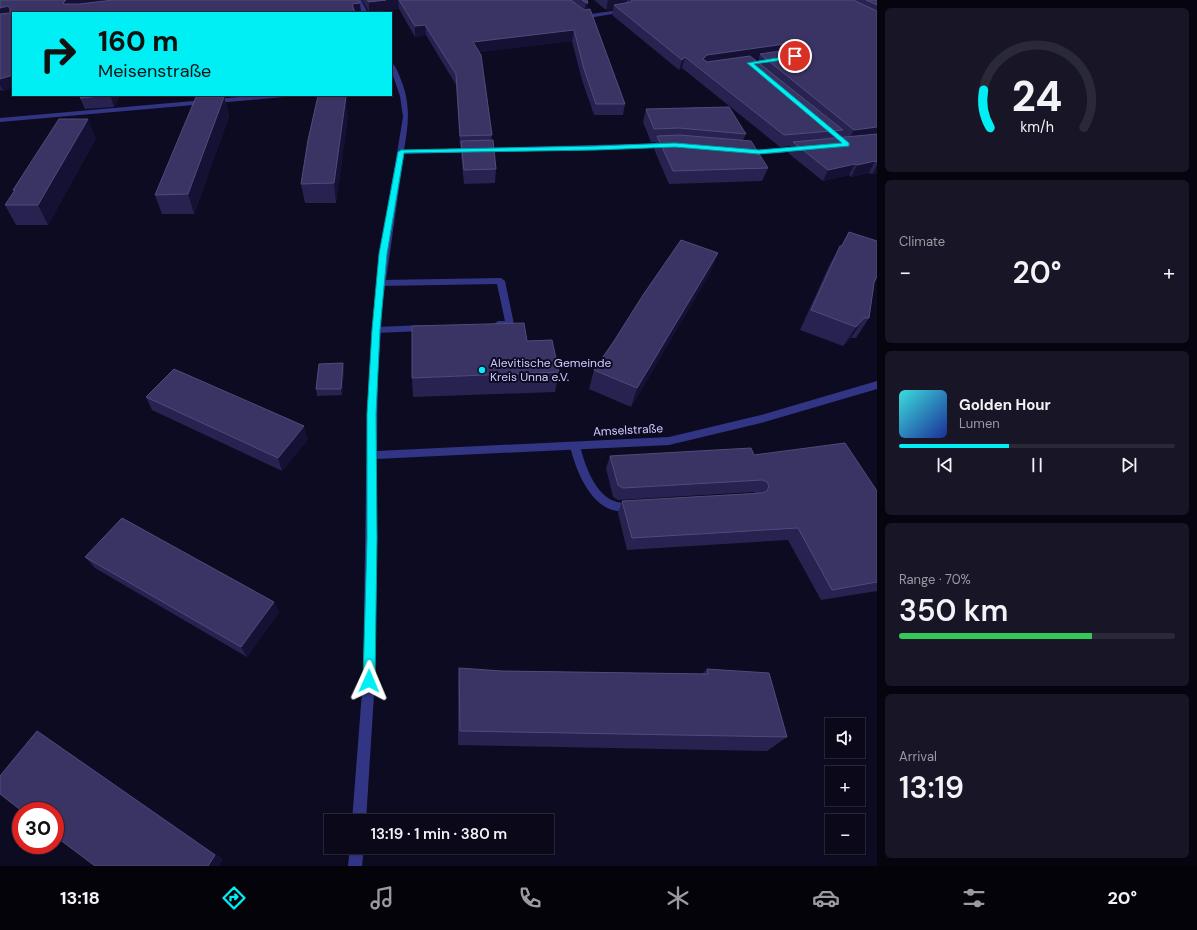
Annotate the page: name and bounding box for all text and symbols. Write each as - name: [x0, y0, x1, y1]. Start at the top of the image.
- text: 160 m: [98, 23, 179, 60]
- icon: right: [32, 28, 84, 80]
- pin: [778, 39, 812, 73]
- icon: arrive: [784, 45, 806, 67]
- text: Meisenstraße: [98, 59, 211, 83]
- text: 24: [1012, 70, 1062, 124]
- text: km/h: [1020, 117, 1054, 135]
- text: Climate: [899, 233, 945, 250]
- text: 20°: [1013, 253, 1061, 292]
- text: −: [899, 258, 911, 287]
- text: +: [1163, 258, 1175, 287]
- place label: Alevitische Gemeinde Kreis Unna e.V.: [490, 355, 612, 385]
- marker: Alevitische Gemeinde Kreis Unna e.V.: [477, 365, 487, 375]
- text: Golden Hour: [959, 395, 1051, 415]
- text: Lumen: [959, 415, 1000, 432]
- street label: Amselstraße: [593, 420, 664, 440]
- icon: previous: [934, 454, 956, 476]
- icon: pause: [1026, 454, 1048, 476]
- icon: next: [1118, 454, 1140, 476]
- text: Range · 70%: [899, 571, 971, 588]
- text: 350 km: [899, 591, 1008, 630]
- position arrow: [348, 660, 390, 702]
- map controls: [825, 718, 865, 854]
- button: sound: [825, 718, 865, 758]
- text: Arrival: [899, 748, 937, 765]
- button: +: [825, 766, 865, 806]
- text: 13:19: [899, 768, 964, 807]
- speed limit sign: 30: [12, 802, 64, 854]
- button: −: [825, 814, 865, 854]
- text: 13:19 · 1 min · 380 m: [371, 824, 507, 844]
- icon: directions: [220, 884, 248, 912]
- icon: music: [368, 884, 396, 912]
- icon: phone: [516, 884, 544, 912]
- icon: climate: [664, 884, 692, 912]
- icon: car: [812, 884, 840, 912]
- icon: filters: [960, 884, 988, 912]
- text: 13:18: [60, 886, 100, 910]
- text: 20°: [1107, 886, 1137, 910]

